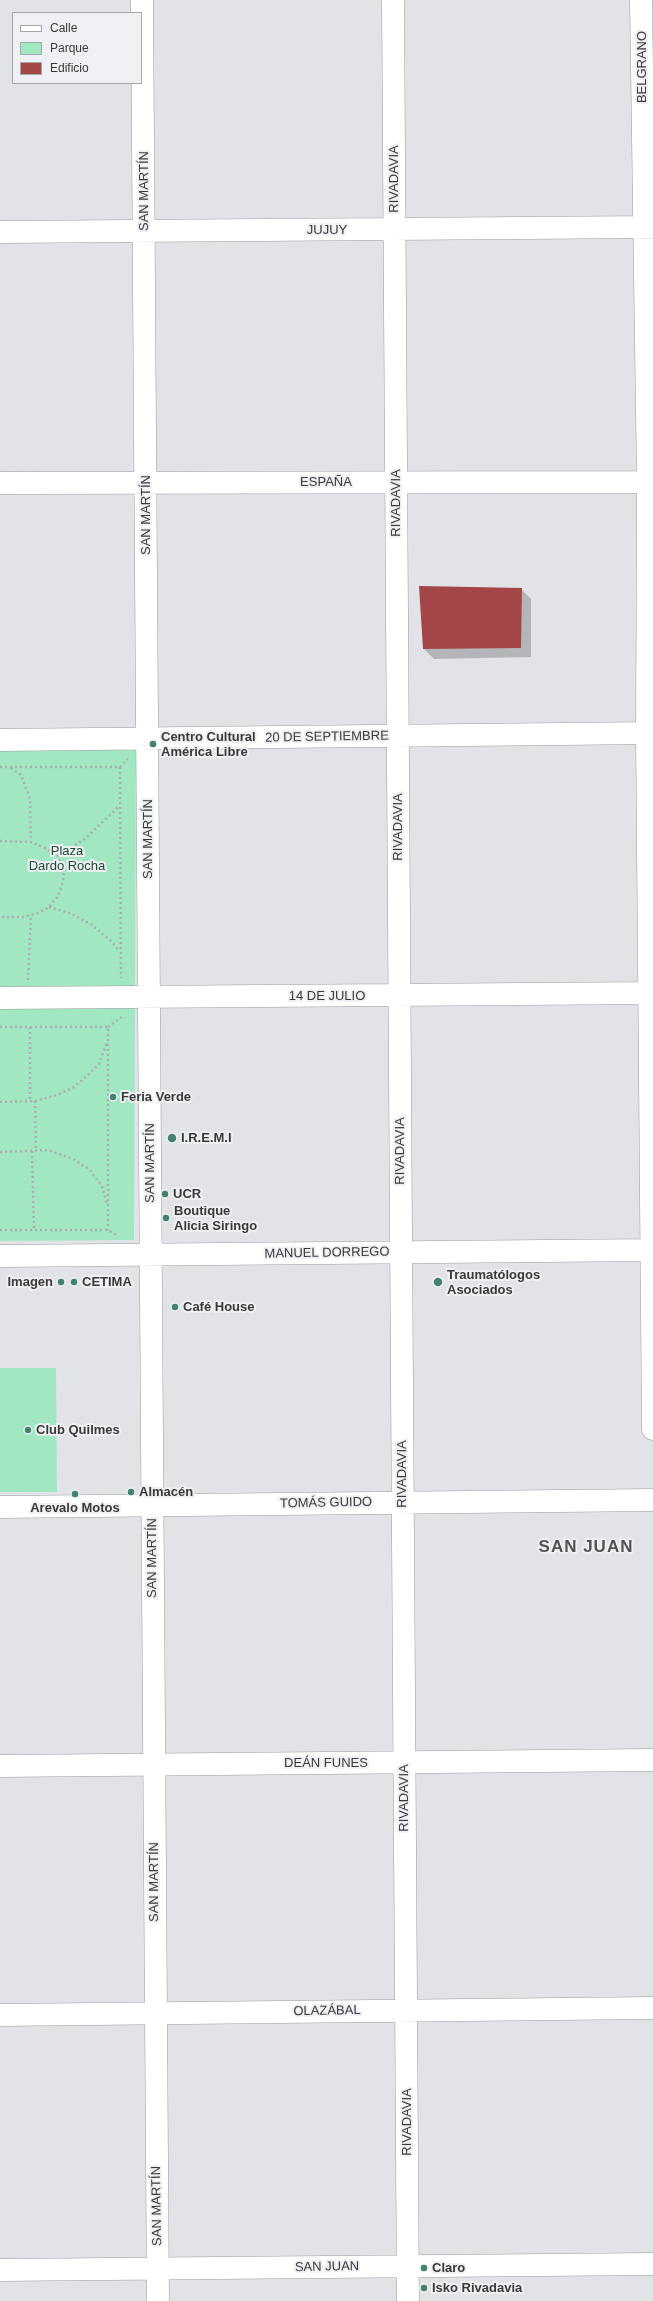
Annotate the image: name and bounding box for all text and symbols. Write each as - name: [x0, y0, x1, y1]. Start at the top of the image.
- legend: [12, 12, 142, 84]
- text: Calle: [50, 21, 77, 35]
- street label: BELGRANO: [634, 31, 650, 103]
- text: Parque: [50, 41, 89, 55]
- text: Edificio: [50, 61, 89, 75]
- street label: RIVADAVIA: [386, 145, 402, 213]
- street label: SAN MARTÍN: [136, 151, 152, 231]
- street label: JUJUY: [307, 222, 347, 238]
- street label: RIVADAVIA: [388, 469, 404, 537]
- street label: ESPAÑA: [300, 474, 352, 490]
- street label: SAN MARTÍN: [138, 475, 154, 555]
- street label: 20 DE SEPTIEMBRE: [265, 728, 389, 746]
- place label: Centro Cultural América Libre: [161, 729, 256, 760]
- marker: Centro Cultural América Libre: [148, 739, 158, 749]
- street label: RIVADAVIA: [390, 793, 406, 861]
- street label: SAN MARTÍN: [140, 799, 156, 879]
- park label: Plaza Dardo Rocha: [29, 843, 105, 874]
- street label: 14 DE JULIO: [289, 988, 365, 1004]
- place label: Feria Verde: [121, 1089, 191, 1105]
- marker: Feria Verde: [108, 1092, 118, 1102]
- street label: RIVADAVIA: [392, 1117, 408, 1185]
- street label: SAN MARTÍN: [142, 1123, 158, 1203]
- place label: I.R.E.M.I: [181, 1130, 232, 1146]
- marker: I.R.E.M.I: [166, 1132, 178, 1144]
- place label: UCR: [173, 1186, 201, 1202]
- marker: UCR: [160, 1189, 170, 1199]
- place label: Boutique Alicia Siringo: [174, 1203, 257, 1234]
- marker: Boutique Alicia Siringo: [161, 1213, 171, 1223]
- street label: MANUEL DORREGO: [264, 1244, 390, 1262]
- place label: Traumatólogos Asociados: [447, 1267, 540, 1298]
- place label: Imagen: [7, 1274, 53, 1290]
- place label: CETIMA: [82, 1274, 132, 1290]
- marker: Traumatólogos Asociados: [432, 1276, 444, 1288]
- marker: Imagen: [56, 1277, 66, 1287]
- marker: CETIMA: [69, 1277, 79, 1287]
- place label: Café House: [183, 1299, 255, 1315]
- marker: Café House: [170, 1302, 180, 1312]
- place label: Club Quilmes: [36, 1422, 120, 1438]
- marker: Club Quilmes: [23, 1425, 33, 1435]
- street label: RIVADAVIA: [394, 1440, 410, 1508]
- place label: Almacén: [139, 1484, 193, 1500]
- marker: Almacén: [126, 1487, 136, 1497]
- marker: Arevalo Motos: [70, 1489, 80, 1499]
- street label: TOMÁS GUIDO: [280, 1494, 372, 1512]
- place label: Arevalo Motos: [30, 1500, 120, 1516]
- street label: SAN MARTÍN: [144, 1518, 160, 1598]
- district label: SAN JUAN: [539, 1537, 633, 1557]
- street label: DEÁN FUNES: [284, 1755, 368, 1771]
- street label: RIVADAVIA: [396, 1764, 412, 1832]
- street label: SAN MARTÍN: [146, 1842, 162, 1922]
- street label: OLAZÁBAL: [293, 2003, 361, 2019]
- street label: RIVADAVIA: [399, 2088, 415, 2156]
- street label: SAN MARTÍN: [149, 2166, 165, 2246]
- street label: SAN JUAN: [295, 2259, 359, 2275]
- place label: Claro: [432, 2260, 465, 2276]
- marker: Claro: [419, 2263, 429, 2273]
- place label: Isko Rivadavia: [432, 2280, 522, 2296]
- marker: Isko Rivadavia: [419, 2283, 429, 2293]

